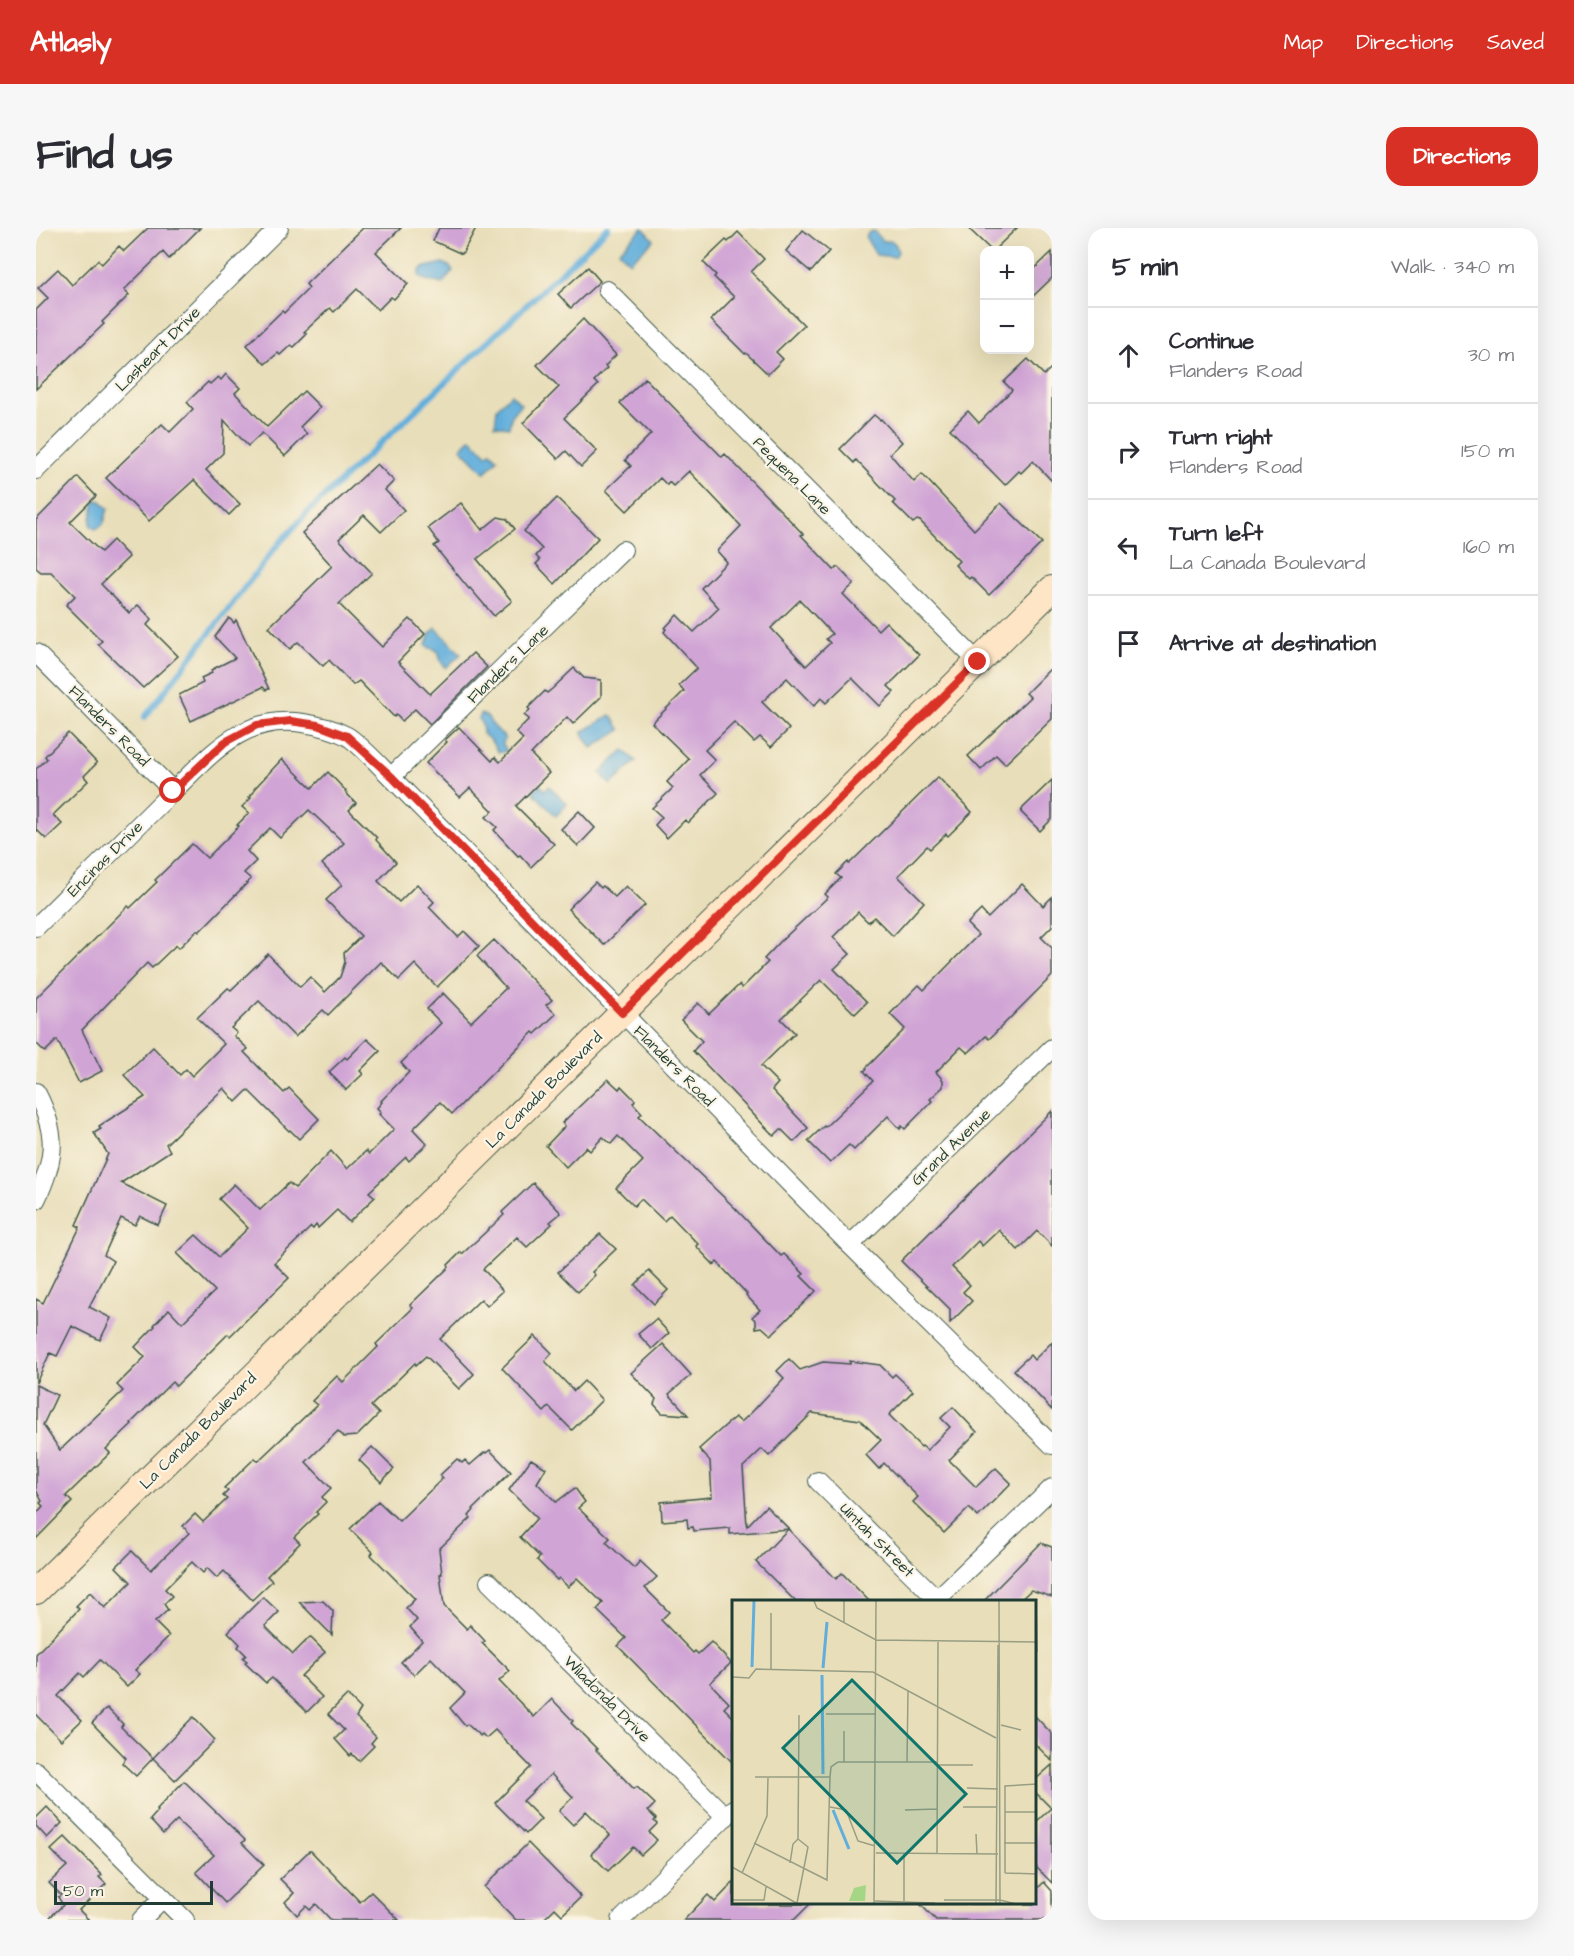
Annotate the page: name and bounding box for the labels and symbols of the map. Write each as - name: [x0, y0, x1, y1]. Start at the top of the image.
- street label: Lasheart Drive: [111, 301, 206, 396]
- street label: Pequena Lane: [748, 432, 836, 520]
- street label: Flanders Lane: [462, 619, 554, 709]
- route end: [964, 648, 990, 674]
- street label: Flanders Road: [64, 681, 154, 771]
- route start: [159, 777, 185, 803]
- street label: Encinas Drive: [62, 816, 148, 902]
- street label: Flanders Road: [629, 1021, 719, 1111]
- street label: La Canada Boulevard: [481, 1027, 607, 1153]
- street label: Grand Avenue: [906, 1103, 996, 1191]
- street label: La Canada Boulevard: [135, 1368, 261, 1494]
- street label: Uintah Street: [835, 1498, 920, 1583]
- inset map: [732, 1600, 1037, 1905]
- street label: Wiladonda Drive: [559, 1651, 656, 1748]
- scale bar: [54, 1878, 213, 1906]

